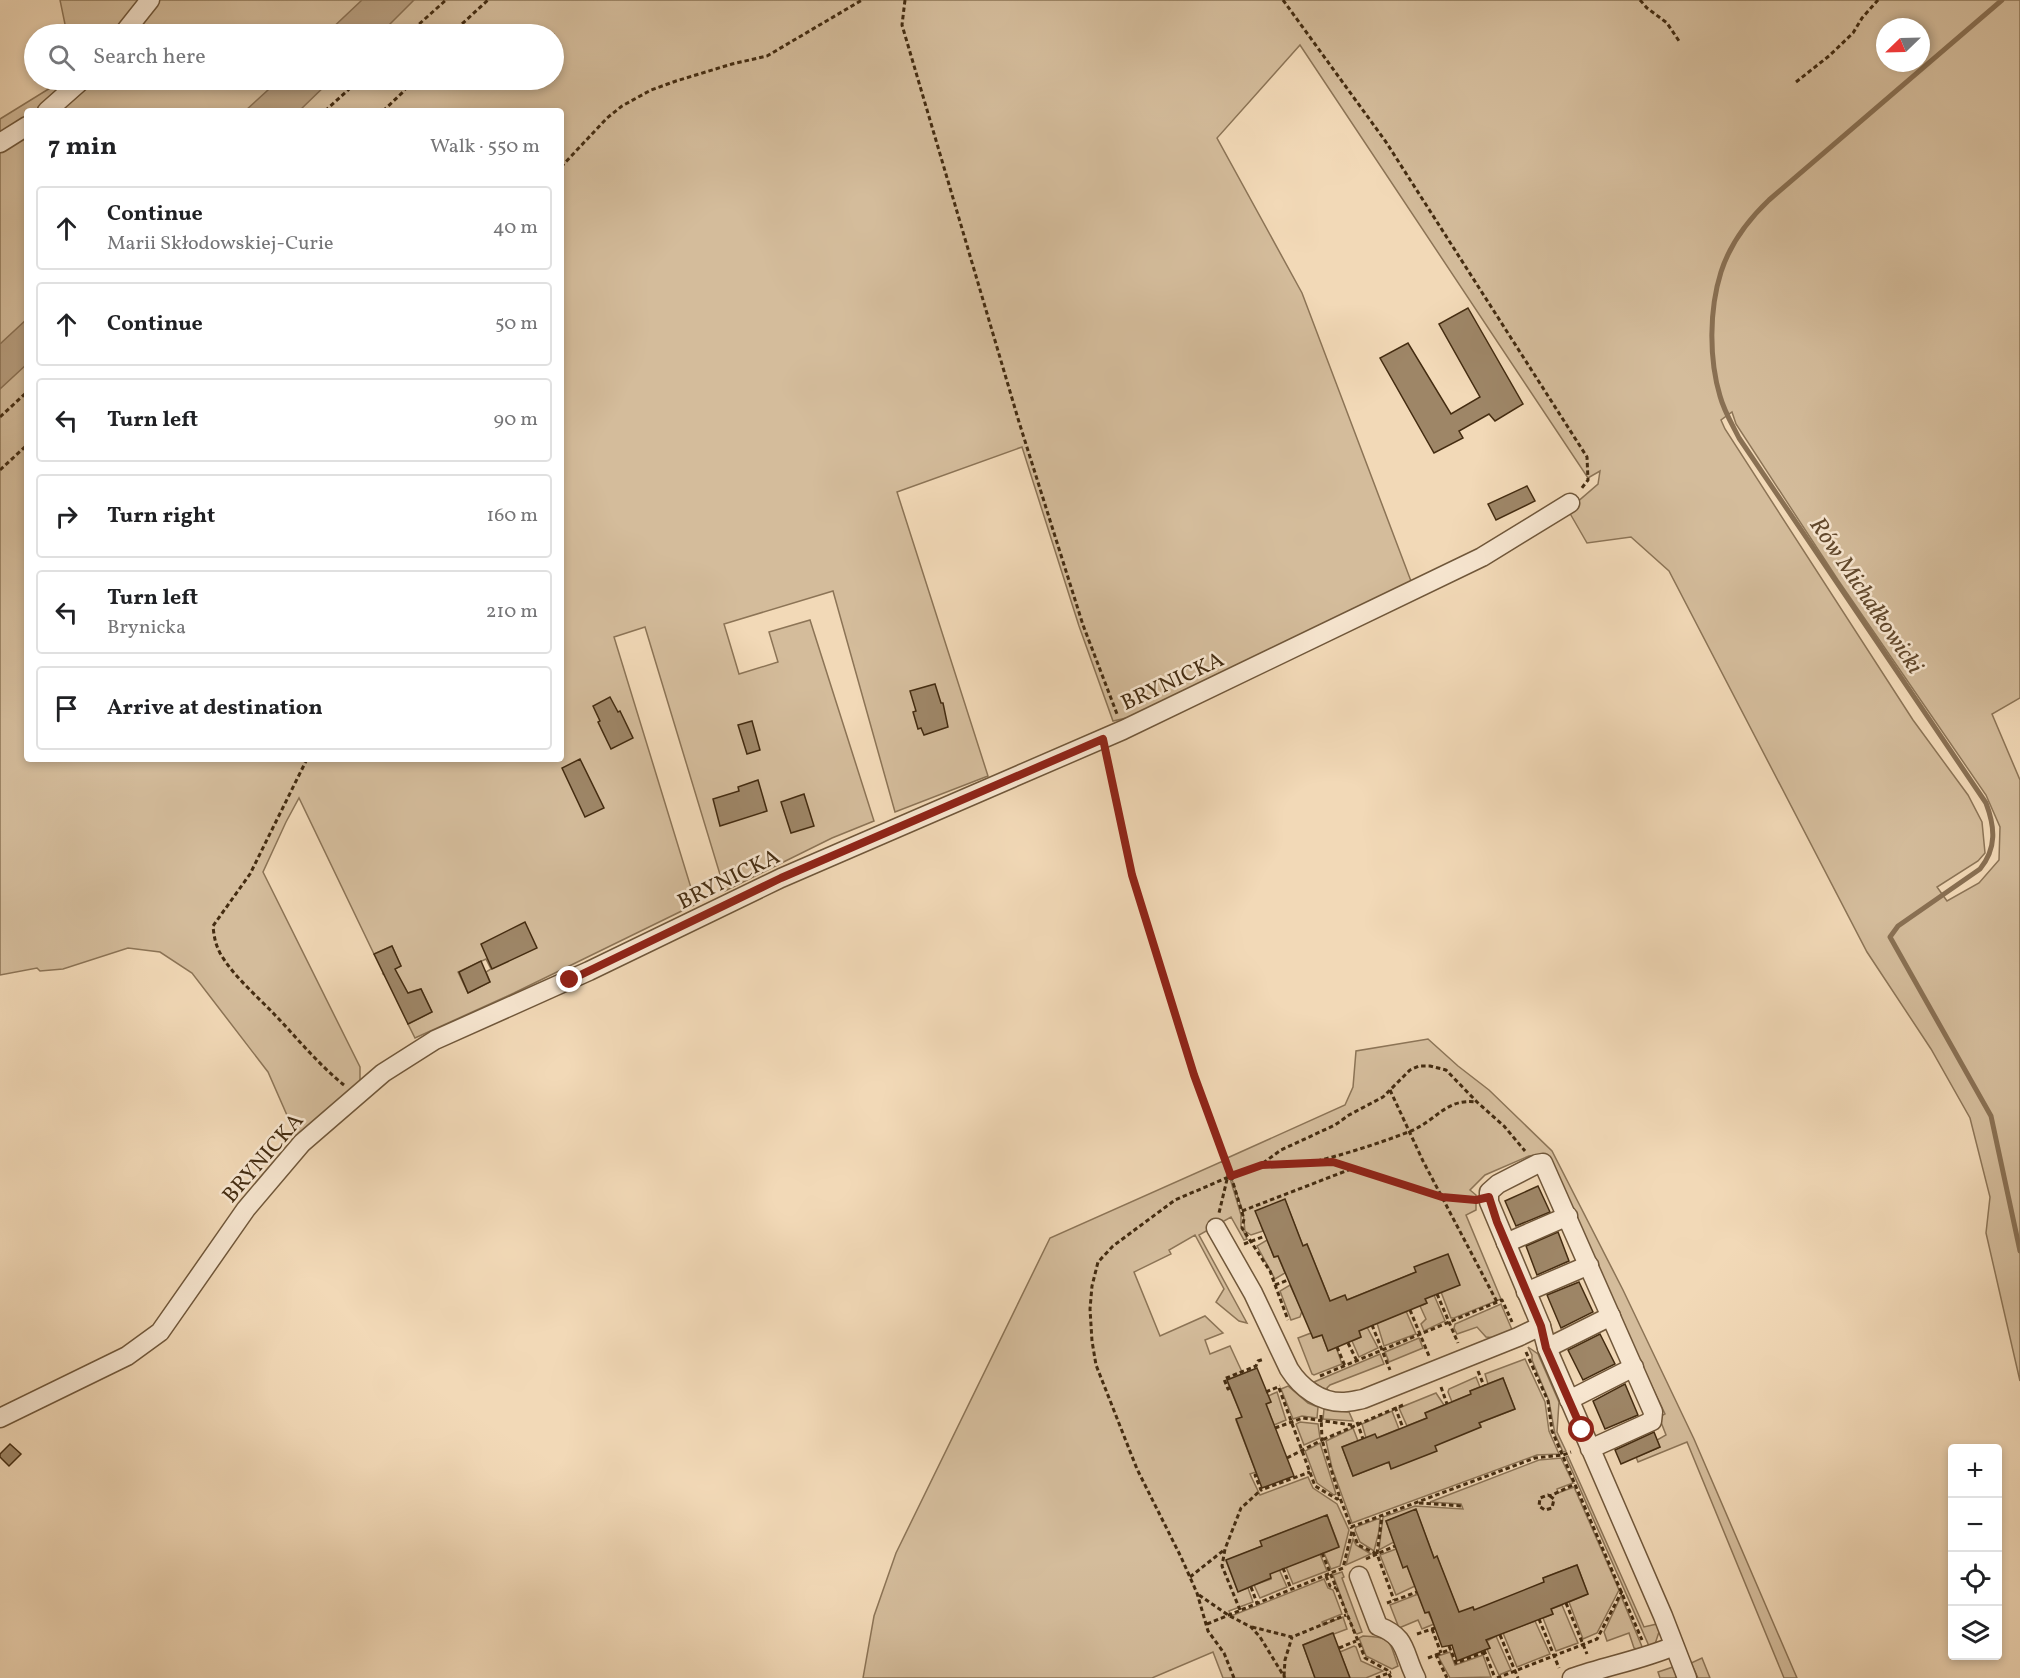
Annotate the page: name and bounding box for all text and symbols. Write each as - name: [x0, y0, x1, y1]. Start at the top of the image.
- north arrow: [1876, 18, 1930, 72]
- search box: [24, 24, 564, 90]
- icon: search: [45, 41, 78, 74]
- text: Search here: [93, 42, 206, 73]
- text: 7 min: [48, 129, 117, 165]
- text: Walk · 550 m: [430, 133, 540, 161]
- text: Continue: [107, 199, 203, 230]
- icon: ahead: [50, 212, 83, 245]
- text: 40 m: [493, 214, 538, 242]
- text: Marii Skłodowskiej-Curie: [107, 230, 333, 258]
- icon: ahead: [50, 308, 83, 341]
- text: Continue: [107, 309, 203, 340]
- text: 50 m: [495, 310, 538, 338]
- icon: left: [50, 404, 83, 437]
- text: Turn left: [107, 405, 198, 436]
- text: 90 m: [494, 406, 538, 434]
- icon: right: [50, 500, 83, 533]
- text: Turn right: [107, 501, 215, 532]
- text: 160 m: [486, 502, 538, 530]
- water label: Rów Michałkowicki: [1800, 511, 1931, 682]
- text: Turn left: [107, 583, 198, 614]
- icon: left: [50, 596, 83, 629]
- text: 210 m: [486, 598, 538, 626]
- text: Brynicka: [107, 614, 186, 642]
- street label: BRYNICKA: [1116, 645, 1230, 720]
- icon: arrive: [50, 692, 83, 725]
- text: Arrive at destination: [107, 693, 323, 724]
- street label: BRYNICKA: [673, 842, 786, 918]
- route end: [556, 966, 582, 992]
- street label: BRYNICKA: [216, 1107, 312, 1210]
- route start: [1568, 1416, 1594, 1442]
- map controls: [1948, 1444, 2002, 1660]
- button: +: [1948, 1444, 2002, 1498]
- button: −: [1948, 1498, 2002, 1552]
- button: locate: [1948, 1552, 2002, 1606]
- button: layers: [1948, 1606, 2002, 1660]

